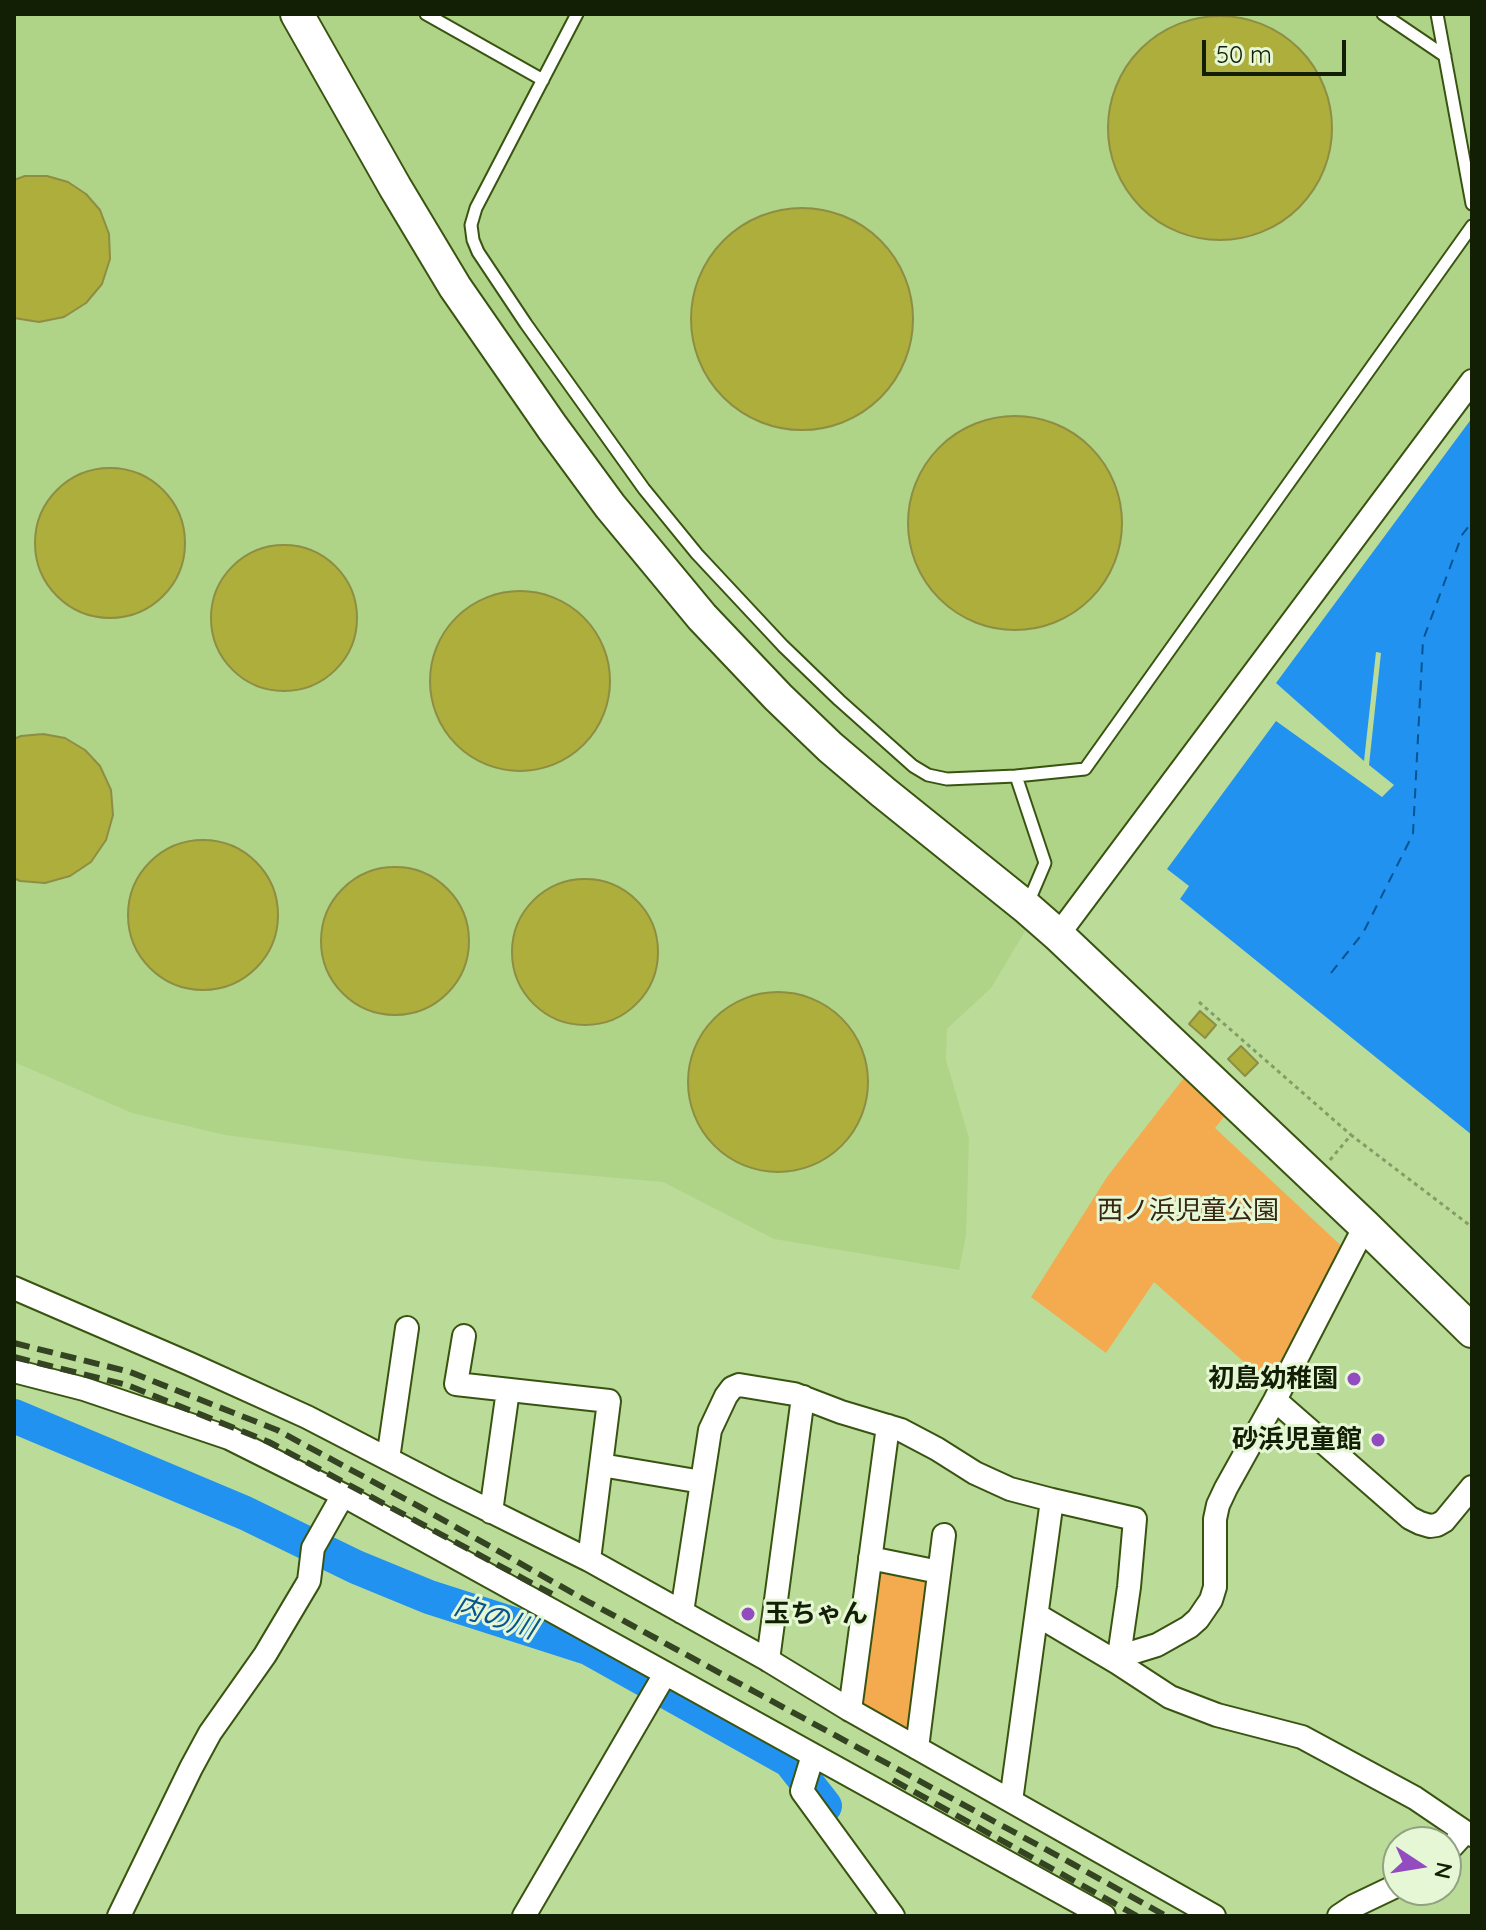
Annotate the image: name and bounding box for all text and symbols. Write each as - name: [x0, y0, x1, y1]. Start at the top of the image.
- scale bar: [1206, 24, 1350, 74]
- text: 50 m: [1216, 39, 1272, 69]
- park label: 西ノ浜児童公園: [1097, 1195, 1279, 1227]
- place label: 初島幼稚園: [1208, 1363, 1338, 1395]
- marker: 初島幼稚園: [1345, 1370, 1363, 1388]
- place label: 砂浜児童館: [1232, 1424, 1362, 1456]
- marker: 砂浜児童館: [1369, 1431, 1387, 1449]
- water label: 内の川: [450, 1589, 540, 1647]
- place label: 玉ちゃん: [764, 1598, 868, 1630]
- marker: 玉ちゃん: [739, 1605, 757, 1623]
- north arrow: [1382, 1826, 1462, 1906]
- text: N: [1428, 1860, 1459, 1881]

